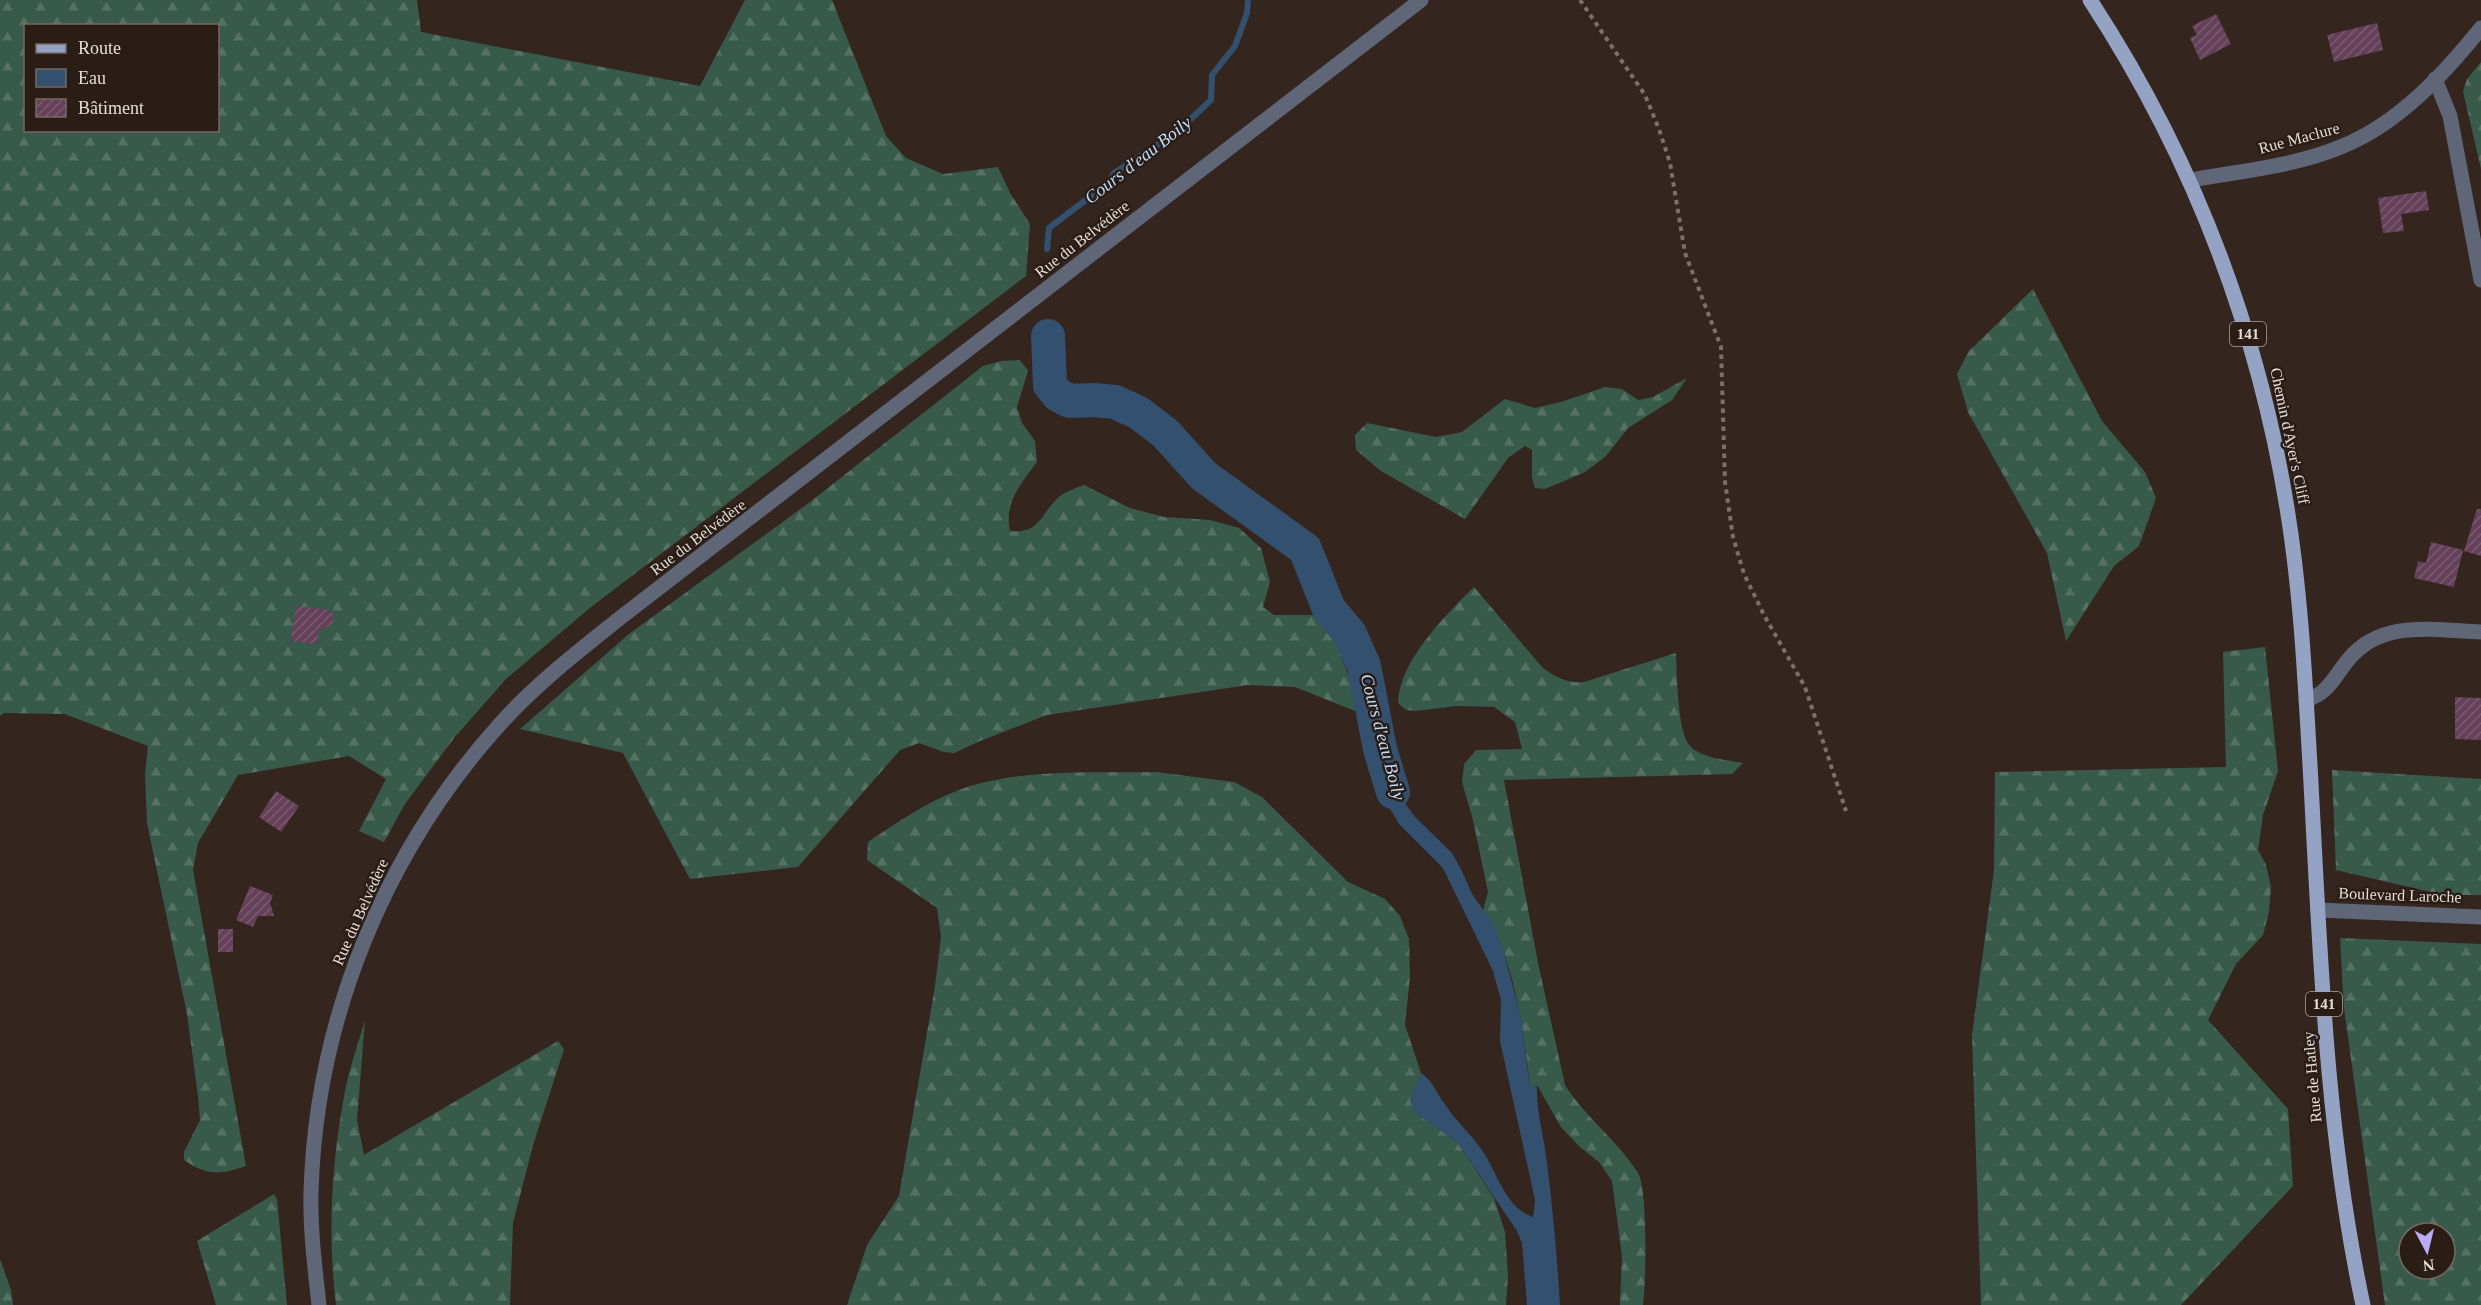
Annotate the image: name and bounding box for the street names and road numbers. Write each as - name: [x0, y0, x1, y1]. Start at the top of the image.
- street label: Rue Maclure: [2257, 119, 2341, 157]
- street label: Rue du Belvédère: [1032, 197, 1132, 281]
- road number: 141: [2230, 322, 2266, 346]
- street label: Chemin d'Ayer's Cliff: [2266, 366, 2313, 507]
- street label: Rue du Belvédère: [647, 496, 749, 578]
- street label: Rue du Belvédère: [329, 856, 391, 968]
- street label: Boulevard Laroche: [2338, 884, 2462, 906]
- road number: 141: [2306, 992, 2342, 1016]
- street label: Rue de Hatley: [2300, 1031, 2325, 1123]

